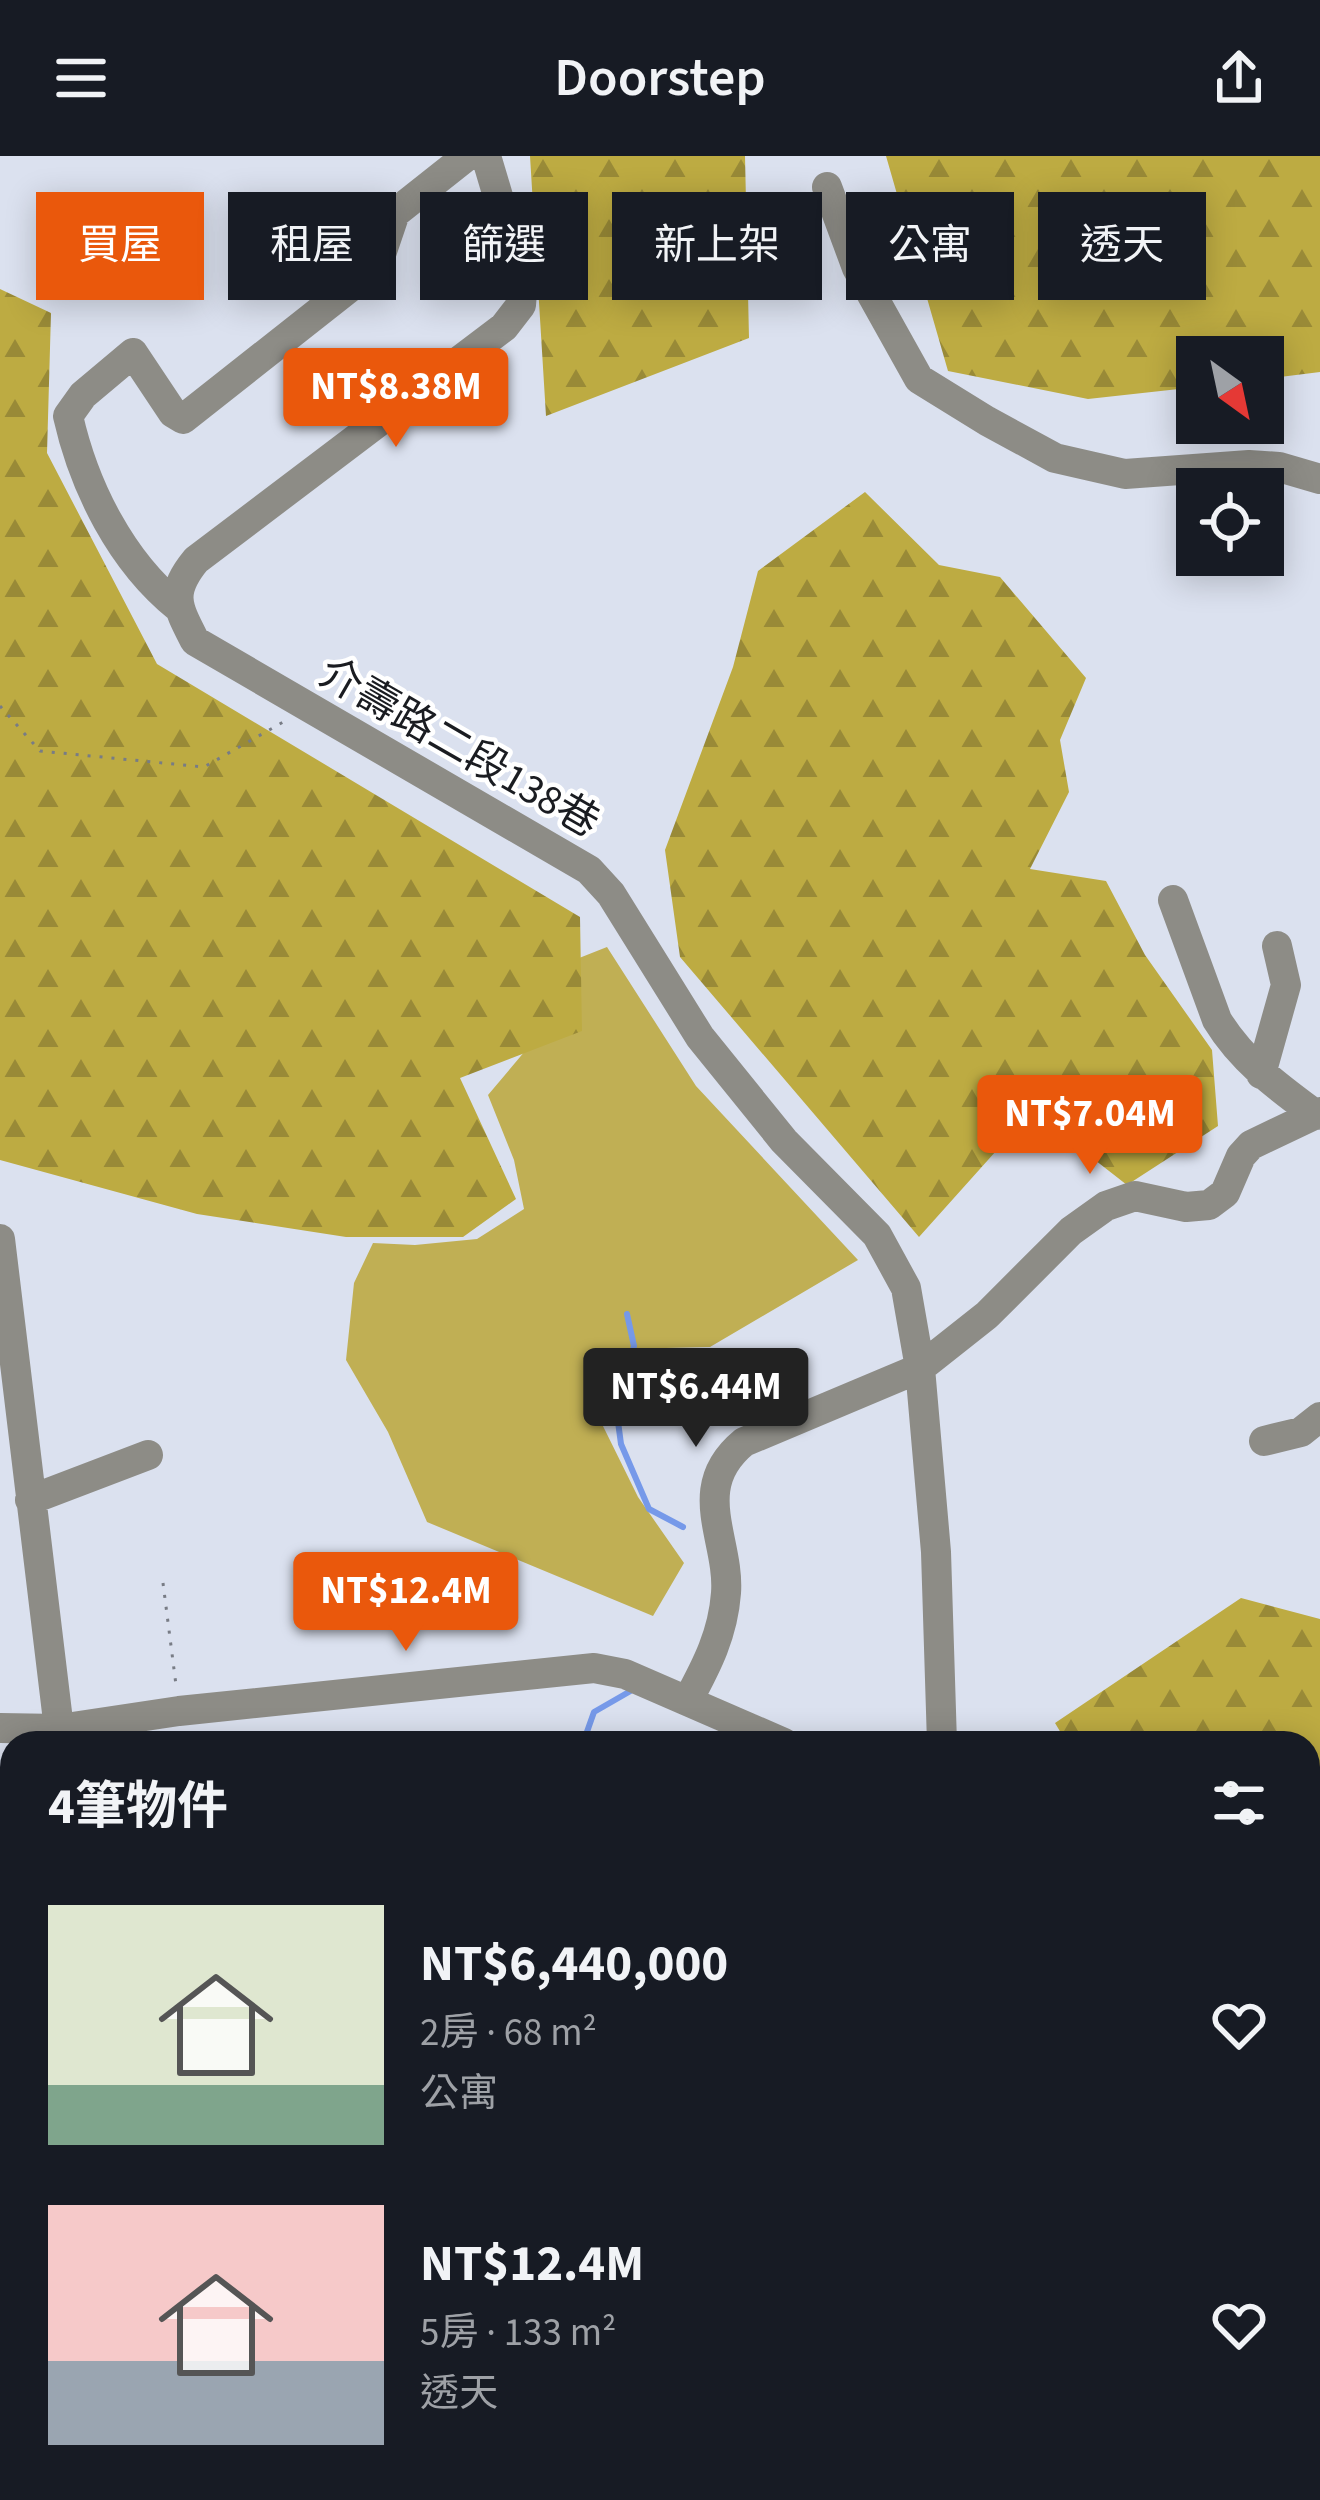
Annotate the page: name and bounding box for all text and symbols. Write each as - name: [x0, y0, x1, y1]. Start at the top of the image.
- text: Doorstep: [554, 40, 766, 117]
- icon: menu: [48, 45, 114, 111]
- icon: share: [1206, 45, 1272, 111]
- chip: 買屋: [36, 192, 204, 300]
- chip: 租屋: [228, 192, 396, 300]
- chip: 篩選: [420, 192, 588, 300]
- chip: 新上架: [612, 192, 822, 300]
- chip: 公寓: [846, 192, 1014, 300]
- chip: 透天: [1038, 192, 1206, 300]
- north arrow: [1176, 336, 1284, 444]
- map controls: [1176, 336, 1284, 576]
- pin: NT$8.38M: [272, 348, 520, 450]
- text: NT$8.38M: [310, 359, 482, 415]
- button: locate: [1176, 468, 1284, 576]
- street label: 介壽路二段138巷: [308, 643, 610, 853]
- pin: NT$7.04M: [966, 1075, 1214, 1177]
- text: NT$7.04M: [1004, 1086, 1176, 1142]
- pin: NT$6.44M: [572, 1348, 820, 1450]
- text: NT$6.44M: [610, 1359, 782, 1415]
- pin: NT$12.4M: [282, 1552, 530, 1654]
- text: NT$12.4M: [320, 1563, 492, 1619]
- icon: filters: [1206, 1770, 1272, 1836]
- text: 4筆物件: [48, 1771, 228, 1843]
- text: NT$6,440,000: [420, 1928, 728, 2000]
- icon: home: [144, 1953, 288, 2097]
- icon: heart: [1206, 1992, 1272, 2058]
- text: 2房 · 68 m²: [420, 2005, 597, 2061]
- text: 公寓: [420, 2066, 498, 2122]
- text: NT$12.4M: [420, 2228, 644, 2300]
- icon: home: [144, 2253, 288, 2397]
- icon: heart: [1206, 2292, 1272, 2358]
- text: 5房 · 133 m²: [420, 2305, 616, 2361]
- text: 透天: [420, 2366, 498, 2422]

